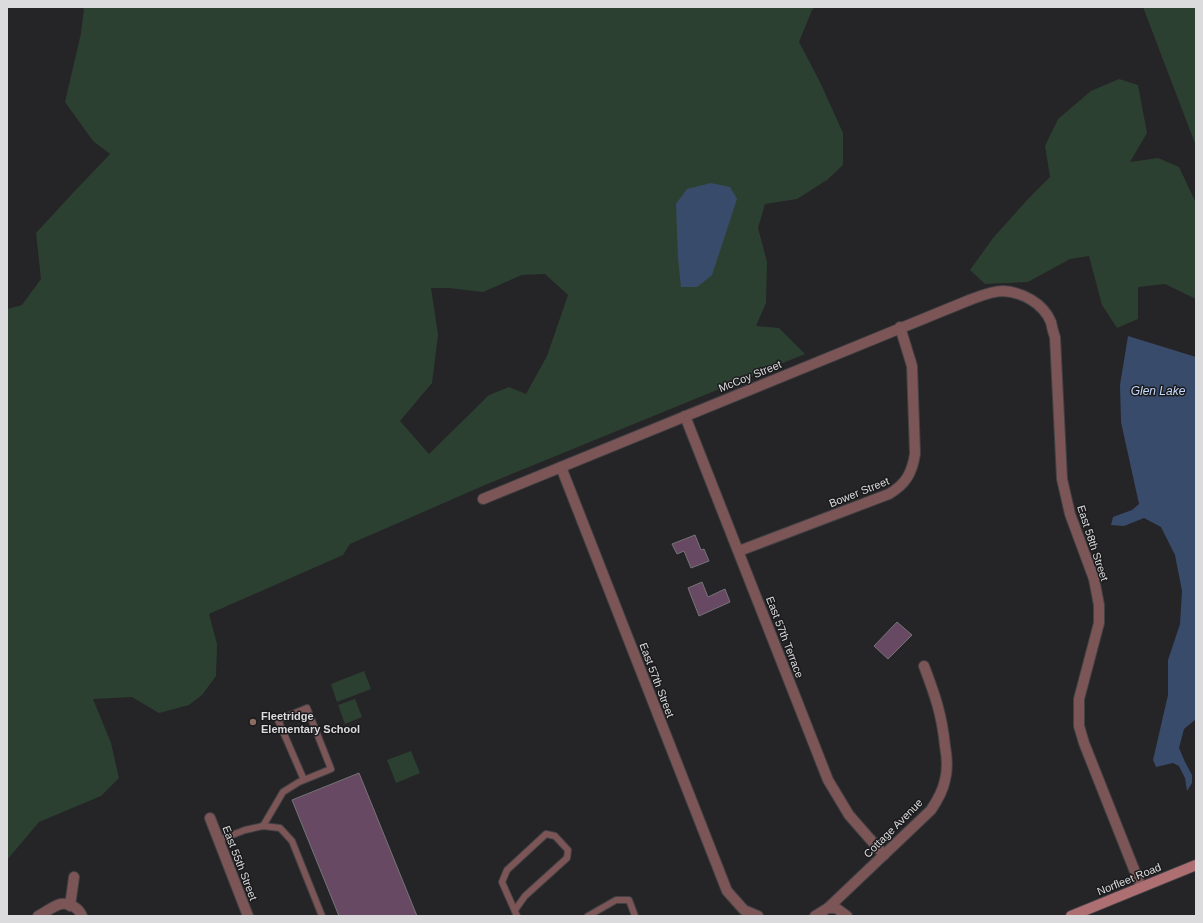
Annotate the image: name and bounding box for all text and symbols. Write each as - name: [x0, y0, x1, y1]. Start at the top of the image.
- street label: McCoy Street: [717, 358, 783, 394]
- water label: Glen Lake: [1131, 384, 1186, 398]
- street label: Bower Street: [827, 475, 891, 509]
- street label: East 58th Street: [1075, 504, 1111, 582]
- street label: East 57th Terrace: [764, 595, 806, 679]
- street label: East 57th Street: [637, 641, 677, 719]
- place label: Fleetridge Elementary School: [261, 710, 360, 735]
- marker: Fleetridge Elementary School: [248, 717, 258, 727]
- street label: Cottage Avenue: [861, 796, 925, 860]
- street label: East 55th Street: [220, 824, 260, 902]
- street label: Norfleet Road: [1095, 861, 1163, 897]

